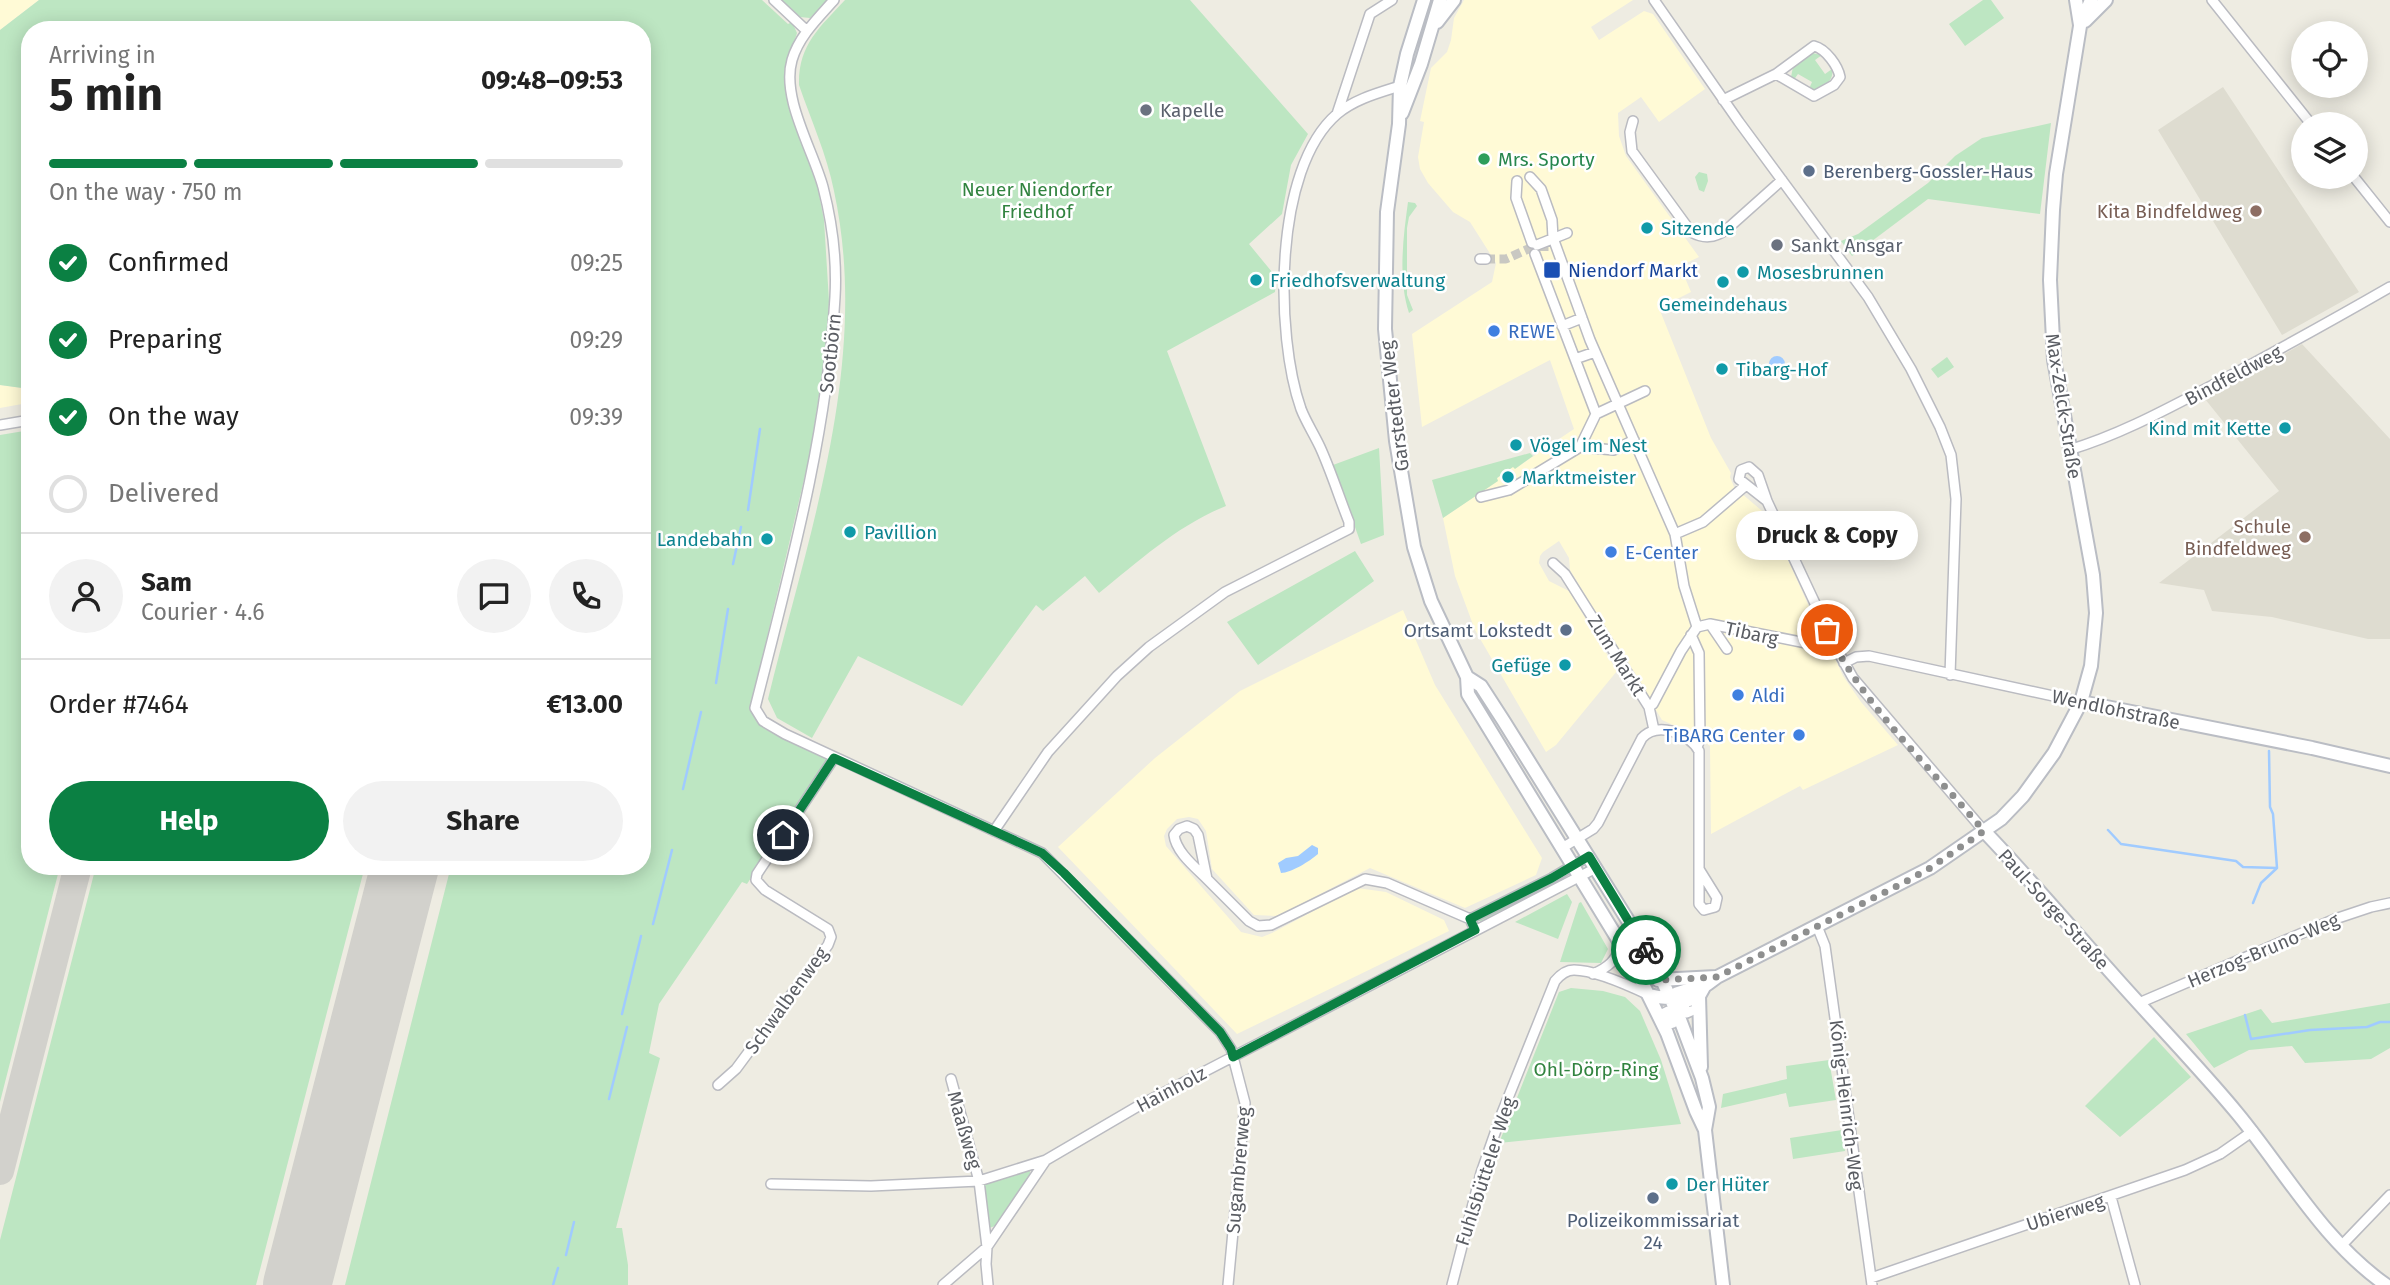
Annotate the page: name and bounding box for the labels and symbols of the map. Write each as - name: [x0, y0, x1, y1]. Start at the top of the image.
- place label: Kapelle: [1160, 99, 1224, 122]
- marker: Kapelle: [1138, 102, 1154, 118]
- place label: Mrs. Sporty: [1498, 148, 1595, 171]
- marker: Mrs. Sporty: [1476, 151, 1492, 167]
- place label: Berenberg-Gossler-Haus: [1823, 160, 2033, 183]
- marker: Berenberg-Gossler-Haus: [1801, 163, 1817, 179]
- park label: Neuer Niendorfer Friedhof: [962, 178, 1113, 223]
- place label: Kita Bindfeldweg: [2097, 200, 2242, 223]
- marker: Kita Bindfeldweg: [2248, 203, 2264, 219]
- place label: Sitzende: [1661, 217, 1735, 240]
- marker: Sitzende: [1639, 220, 1655, 236]
- place label: Sankt Ansgar: [1791, 234, 1903, 257]
- marker: Sankt Ansgar: [1769, 237, 1785, 253]
- place label: Niendorf Markt: [1568, 259, 1698, 282]
- marker: Niendorf Markt: [1542, 260, 1562, 280]
- place label: Mosesbrunnen: [1757, 261, 1884, 284]
- marker: Mosesbrunnen: [1735, 264, 1751, 280]
- place label: Friedhofsverwaltung: [1270, 269, 1445, 292]
- marker: Friedhofsverwaltung: [1248, 272, 1264, 288]
- marker: Gemeindehaus: [1715, 274, 1731, 290]
- place label: Gemeindehaus: [1659, 293, 1787, 316]
- street label: Sootbörn: [815, 312, 846, 394]
- place label: REWE: [1508, 320, 1556, 343]
- marker: REWE: [1486, 323, 1502, 339]
- street label: Max-Zelck-Straße: [2041, 332, 2086, 480]
- street label: Garstedter Weg: [1375, 339, 1414, 473]
- street label: Bindfeldweg: [2181, 340, 2286, 411]
- place label: Tibarg-Hof: [1736, 358, 1829, 381]
- marker: Tibarg-Hof: [1714, 361, 1730, 377]
- place label: Kind mit Kette: [2148, 417, 2271, 440]
- marker: Kind mit Kette: [2277, 420, 2293, 436]
- place label: Vögel im Nest: [1530, 434, 1648, 457]
- marker: Vögel im Nest: [1508, 437, 1524, 453]
- place label: Marktmeister: [1522, 466, 1637, 489]
- marker: Marktmeister: [1500, 469, 1516, 485]
- callout: Druck & Copy: [1736, 511, 1918, 560]
- place label: Schule Bindfeldweg: [2184, 515, 2291, 560]
- place label: Pavillion: [864, 521, 937, 544]
- marker: Pavillion: [842, 524, 858, 540]
- place label: Landebahn: [657, 528, 753, 551]
- marker: Schule Bindfeldweg: [2297, 529, 2313, 545]
- marker: Landebahn: [759, 531, 775, 547]
- place label: E-Center: [1625, 541, 1699, 564]
- marker: E-Center: [1603, 544, 1619, 560]
- pin: [1797, 600, 1857, 660]
- street label: Zum Markt: [1583, 611, 1650, 700]
- street label: Tibarg: [1723, 617, 1781, 650]
- place label: Ortsamt Lokstedt: [1404, 619, 1552, 642]
- marker: Ortsamt Lokstedt: [1558, 622, 1574, 638]
- place label: Gefüge: [1491, 654, 1551, 677]
- marker: Gefüge: [1557, 657, 1573, 673]
- place label: Aldi: [1752, 684, 1785, 707]
- street label: Wendlohstraße: [2050, 685, 2182, 734]
- marker: Aldi: [1730, 687, 1746, 703]
- place label: TiBARG Center: [1663, 724, 1786, 747]
- marker: TiBARG Center: [1791, 727, 1807, 743]
- pin: [753, 805, 813, 865]
- street label: Paul-Sorge-Straße: [1993, 844, 2114, 975]
- street label: Herzog-Bruno-Weg: [2184, 908, 2343, 993]
- courier: [1611, 915, 1681, 985]
- street label: Schwalbenweg: [740, 942, 833, 1058]
- street label: König-Heinrich-Weg: [1825, 1018, 1868, 1192]
- park label: Ohl-Dörp-Ring: [1534, 1058, 1659, 1081]
- street label: Hainholz: [1132, 1061, 1210, 1117]
- street label: Maaßweg: [942, 1088, 987, 1172]
- street label: Fuhlsbütteler Weg: [1451, 1094, 1520, 1249]
- street label: Sugambrerweg: [1222, 1106, 1256, 1234]
- place label: Der Hüter: [1686, 1173, 1770, 1196]
- marker: Der Hüter: [1664, 1176, 1680, 1192]
- street label: Ubierweg: [2023, 1189, 2107, 1236]
- marker: Polizeikommissariat 24: [1645, 1190, 1661, 1206]
- place label: Polizeikommissariat 24: [1567, 1209, 1739, 1254]

